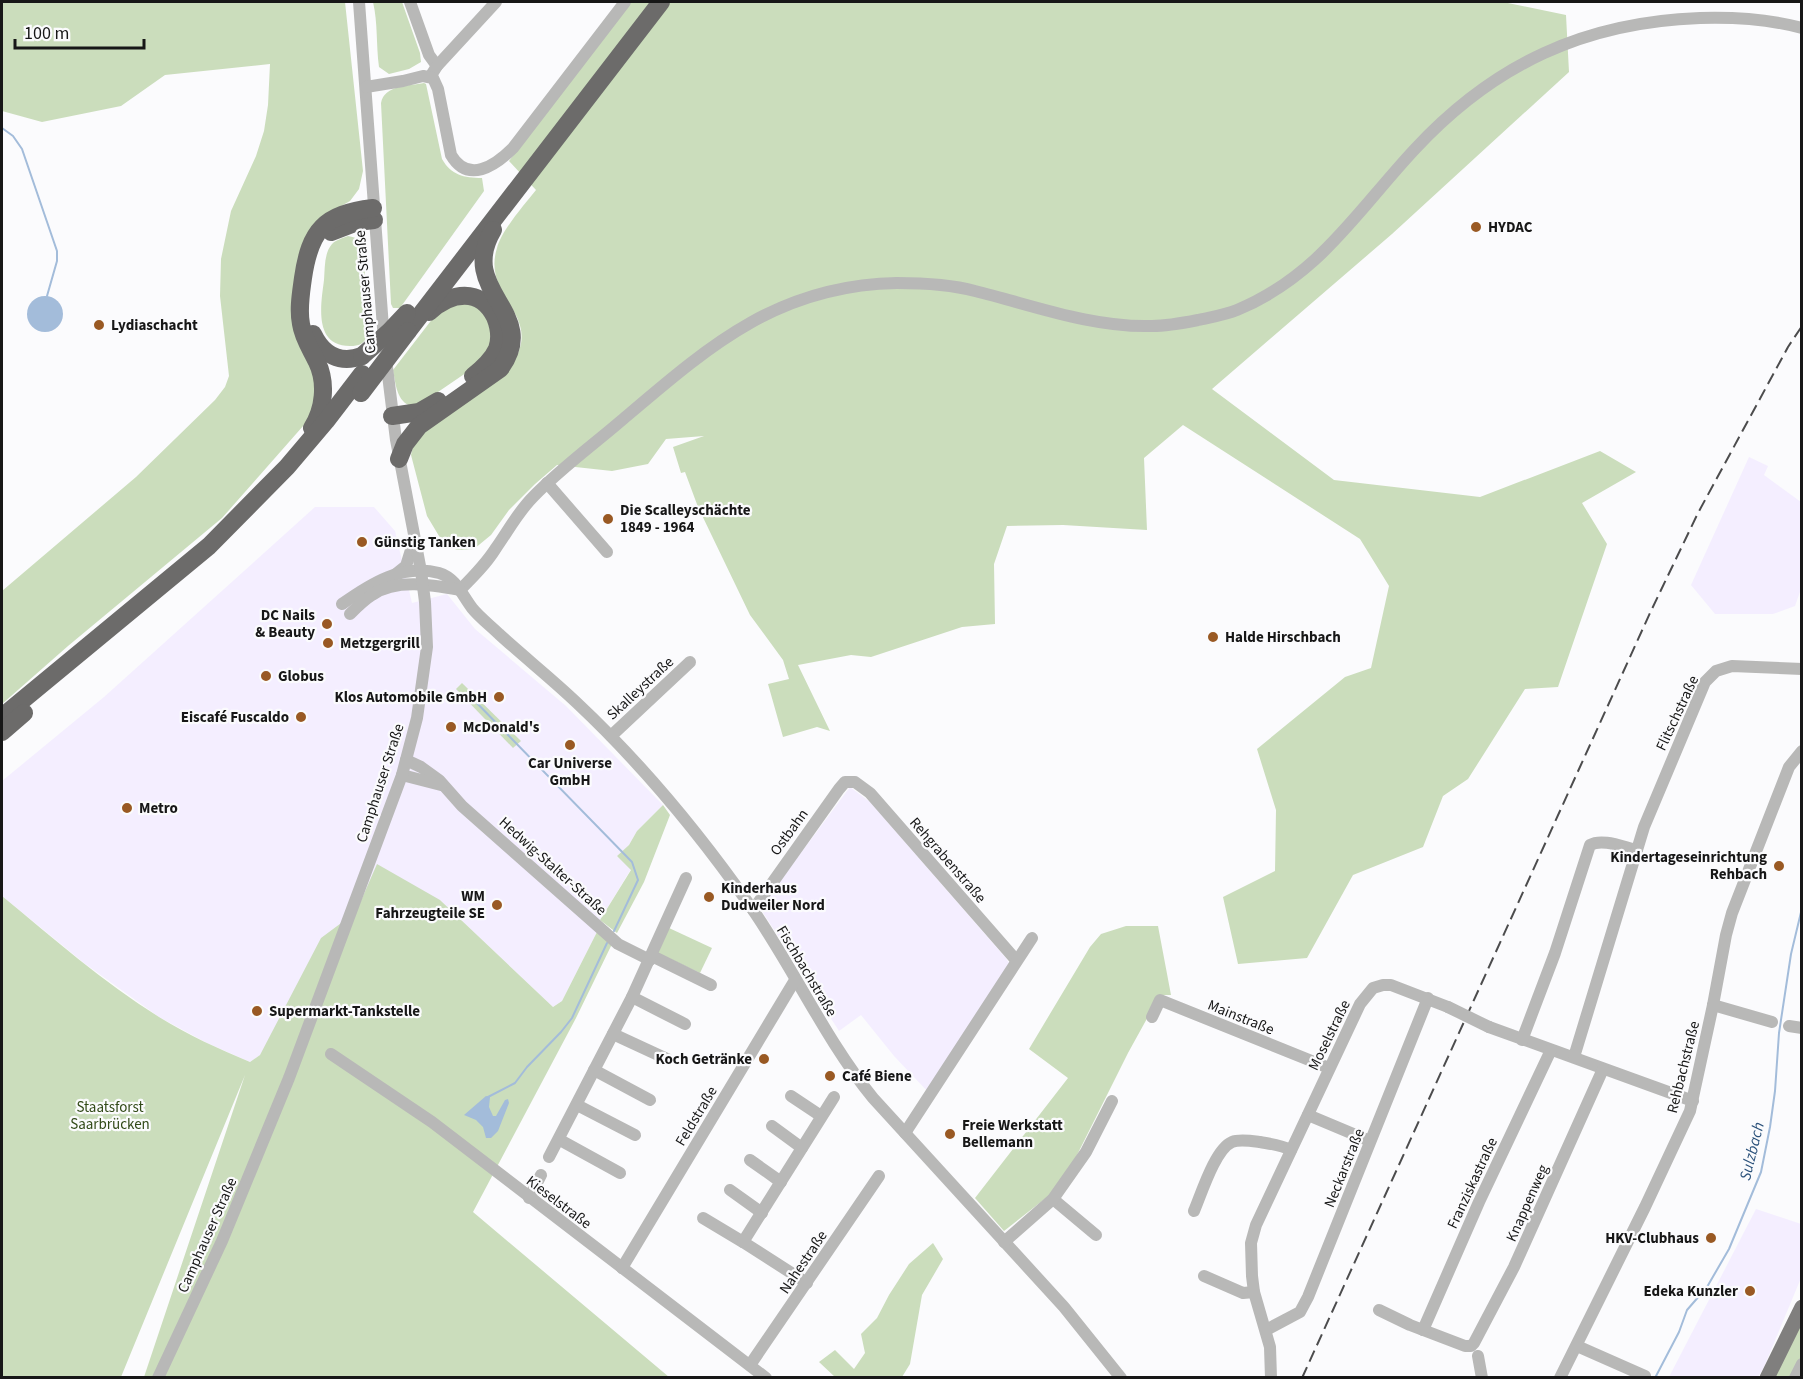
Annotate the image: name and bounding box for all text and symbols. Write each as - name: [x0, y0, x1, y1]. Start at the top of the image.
- scale bar: [15, 12, 144, 50]
- text: 100 m: [24, 21, 69, 46]
- place label: HYDAC: [1488, 217, 1533, 238]
- marker: HYDAC: [1469, 220, 1483, 234]
- street label: Camphauser Straße: [350, 229, 381, 355]
- place label: Lydiaschacht: [111, 315, 198, 336]
- marker: Lydiaschacht: [92, 318, 106, 332]
- place label: Die Scalleyschächte 1849 - 1964: [620, 500, 751, 538]
- marker: Die Scalleyschächte 1849 - 1964: [601, 512, 615, 526]
- place label: Günstig Tanken: [374, 532, 476, 553]
- marker: Günstig Tanken: [355, 535, 369, 549]
- place label: DC Nails & Beauty: [255, 605, 315, 643]
- marker: DC Nails & Beauty: [320, 617, 334, 631]
- place label: Halde Hirschbach: [1225, 627, 1341, 648]
- marker: Halde Hirschbach: [1206, 630, 1220, 644]
- place label: Metzgergrill: [340, 633, 420, 654]
- marker: Metzgergrill: [321, 636, 335, 650]
- street label: Skalleystraße: [602, 652, 678, 725]
- place label: Globus: [278, 666, 324, 687]
- marker: Globus: [259, 669, 273, 683]
- street label: Flitschstraße: [1651, 672, 1704, 754]
- place label: Klos Automobile GmbH: [335, 687, 487, 708]
- marker: Klos Automobile GmbH: [492, 690, 506, 704]
- place label: Eiscafé Fuscaldo: [181, 707, 289, 728]
- marker: Eiscafé Fuscaldo: [294, 710, 308, 724]
- place label: McDonald's: [463, 717, 540, 738]
- marker: McDonald's: [444, 720, 458, 734]
- street label: Camphauser Straße: [351, 721, 410, 845]
- marker: Car Universe GmbH: [563, 738, 577, 752]
- place label: Car Universe GmbH: [528, 753, 612, 791]
- place label: Metro: [139, 798, 178, 819]
- marker: Metro: [120, 801, 134, 815]
- street label: Ostbahn: [765, 805, 813, 860]
- street label: Hedwig-Stalter-Straße: [494, 812, 611, 921]
- street label: Rehgrabenstraße: [904, 813, 991, 908]
- place label: Kindertageseinrichtung Rehbach: [1610, 847, 1767, 885]
- marker: Kindertageseinrichtung Rehbach: [1772, 859, 1786, 873]
- place label: Kinderhaus Dudweiler Nord: [721, 878, 825, 916]
- place label: WM Fahrzeugteile SE: [375, 886, 485, 924]
- marker: Kinderhaus Dudweiler Nord: [702, 890, 716, 904]
- marker: WM Fahrzeugteile SE: [490, 898, 504, 912]
- street label: Fischbachstraße: [771, 922, 842, 1021]
- street label: Mainstraße: [1204, 995, 1277, 1040]
- street label: Moselstraße: [1303, 996, 1356, 1074]
- place label: Supermarkt-Tankstelle: [269, 1001, 420, 1022]
- marker: Supermarkt-Tankstelle: [250, 1004, 264, 1018]
- street label: Rehbachstraße: [1662, 1019, 1705, 1115]
- place label: Koch Getränke: [656, 1049, 752, 1070]
- marker: Koch Getränke: [757, 1052, 771, 1066]
- place label: Café Biene: [842, 1066, 912, 1087]
- marker: Café Biene: [823, 1069, 837, 1083]
- street label: Feldstraße: [670, 1082, 723, 1150]
- park label: Staatsforst Saarbrücken: [70, 1097, 150, 1135]
- place label: Freie Werkstatt Bellemann: [962, 1115, 1063, 1153]
- water label: Sulzbach: [1734, 1120, 1770, 1183]
- street label: Neckarstraße: [1319, 1126, 1370, 1211]
- marker: Freie Werkstatt Bellemann: [943, 1127, 957, 1141]
- street label: Franziskastraße: [1442, 1134, 1503, 1232]
- street label: Knappenweg: [1501, 1161, 1554, 1245]
- street label: Kieselstraße: [522, 1171, 596, 1234]
- street label: Camphauser Straße: [173, 1174, 242, 1296]
- street label: Nahestraße: [774, 1226, 832, 1298]
- place label: HKV-Clubhaus: [1605, 1228, 1699, 1249]
- marker: HKV-Clubhaus: [1704, 1231, 1718, 1245]
- place label: Edeka Kunzler: [1644, 1281, 1738, 1302]
- marker: Edeka Kunzler: [1743, 1284, 1757, 1298]

